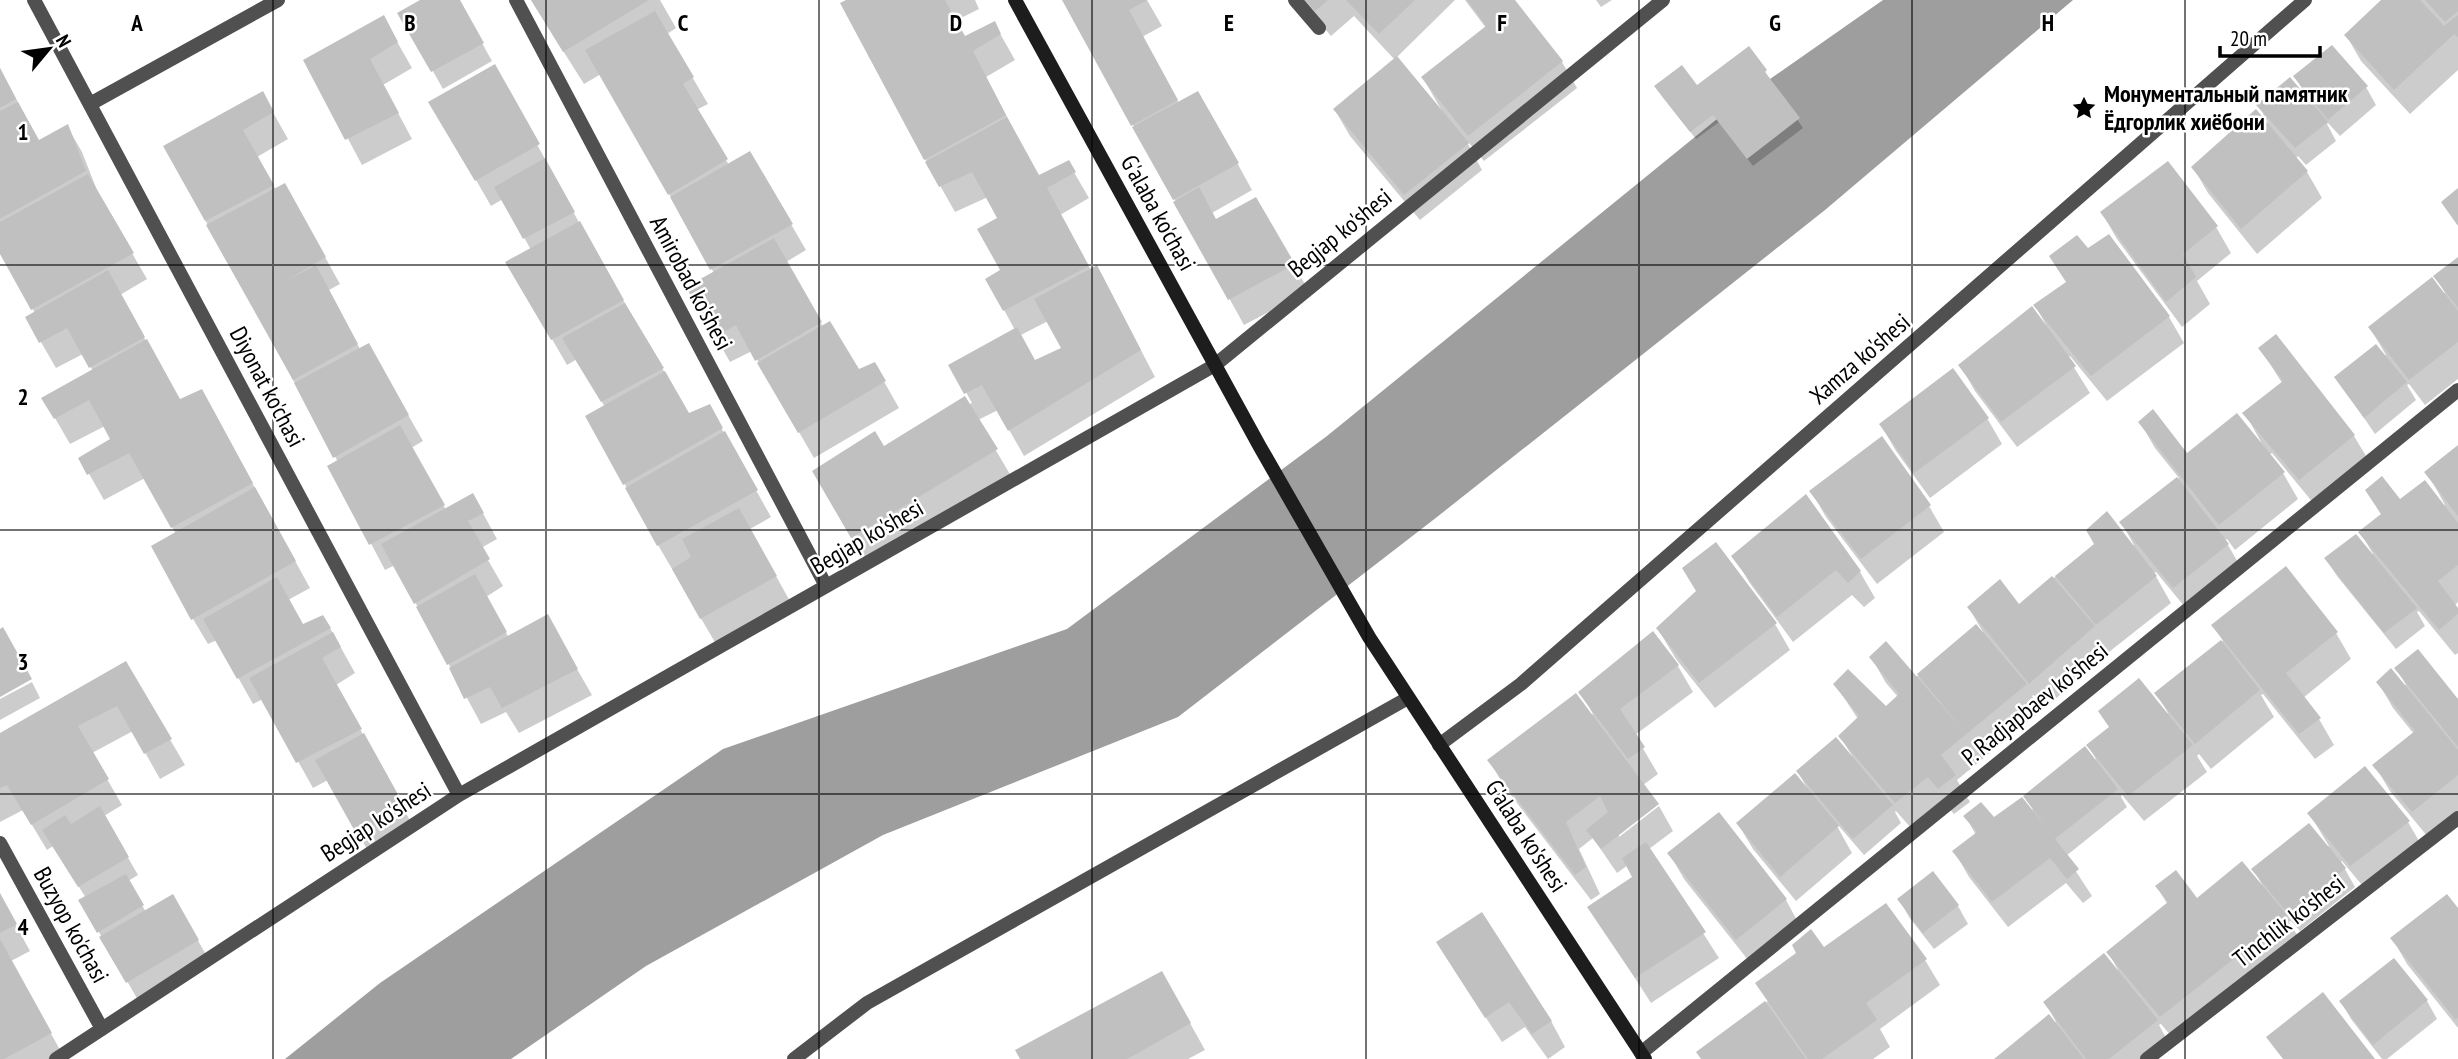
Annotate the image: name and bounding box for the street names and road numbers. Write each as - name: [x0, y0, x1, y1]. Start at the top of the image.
- street label: G'alaba ko'chasi: [1114, 149, 1203, 276]
- street label: Begjap ko'shesi: [1281, 181, 1398, 284]
- street label: Amirobad ko'shesi: [643, 210, 740, 355]
- street label: Xamza ko'shesi: [1803, 306, 1916, 411]
- street label: Diyonat ko'chasi: [223, 321, 312, 452]
- street label: Begjap ko'shesi: [805, 492, 929, 581]
- street label: P. Radjapbaev ko'shesi: [1955, 635, 2114, 772]
- street label: G'alaba ko'shesi: [1479, 774, 1574, 898]
- street label: Begjap ko'shesi: [315, 775, 437, 869]
- street label: Buzyop ko'chasi: [27, 861, 116, 988]
- street label: Tinchlik ko'shesi: [2227, 867, 2351, 974]

